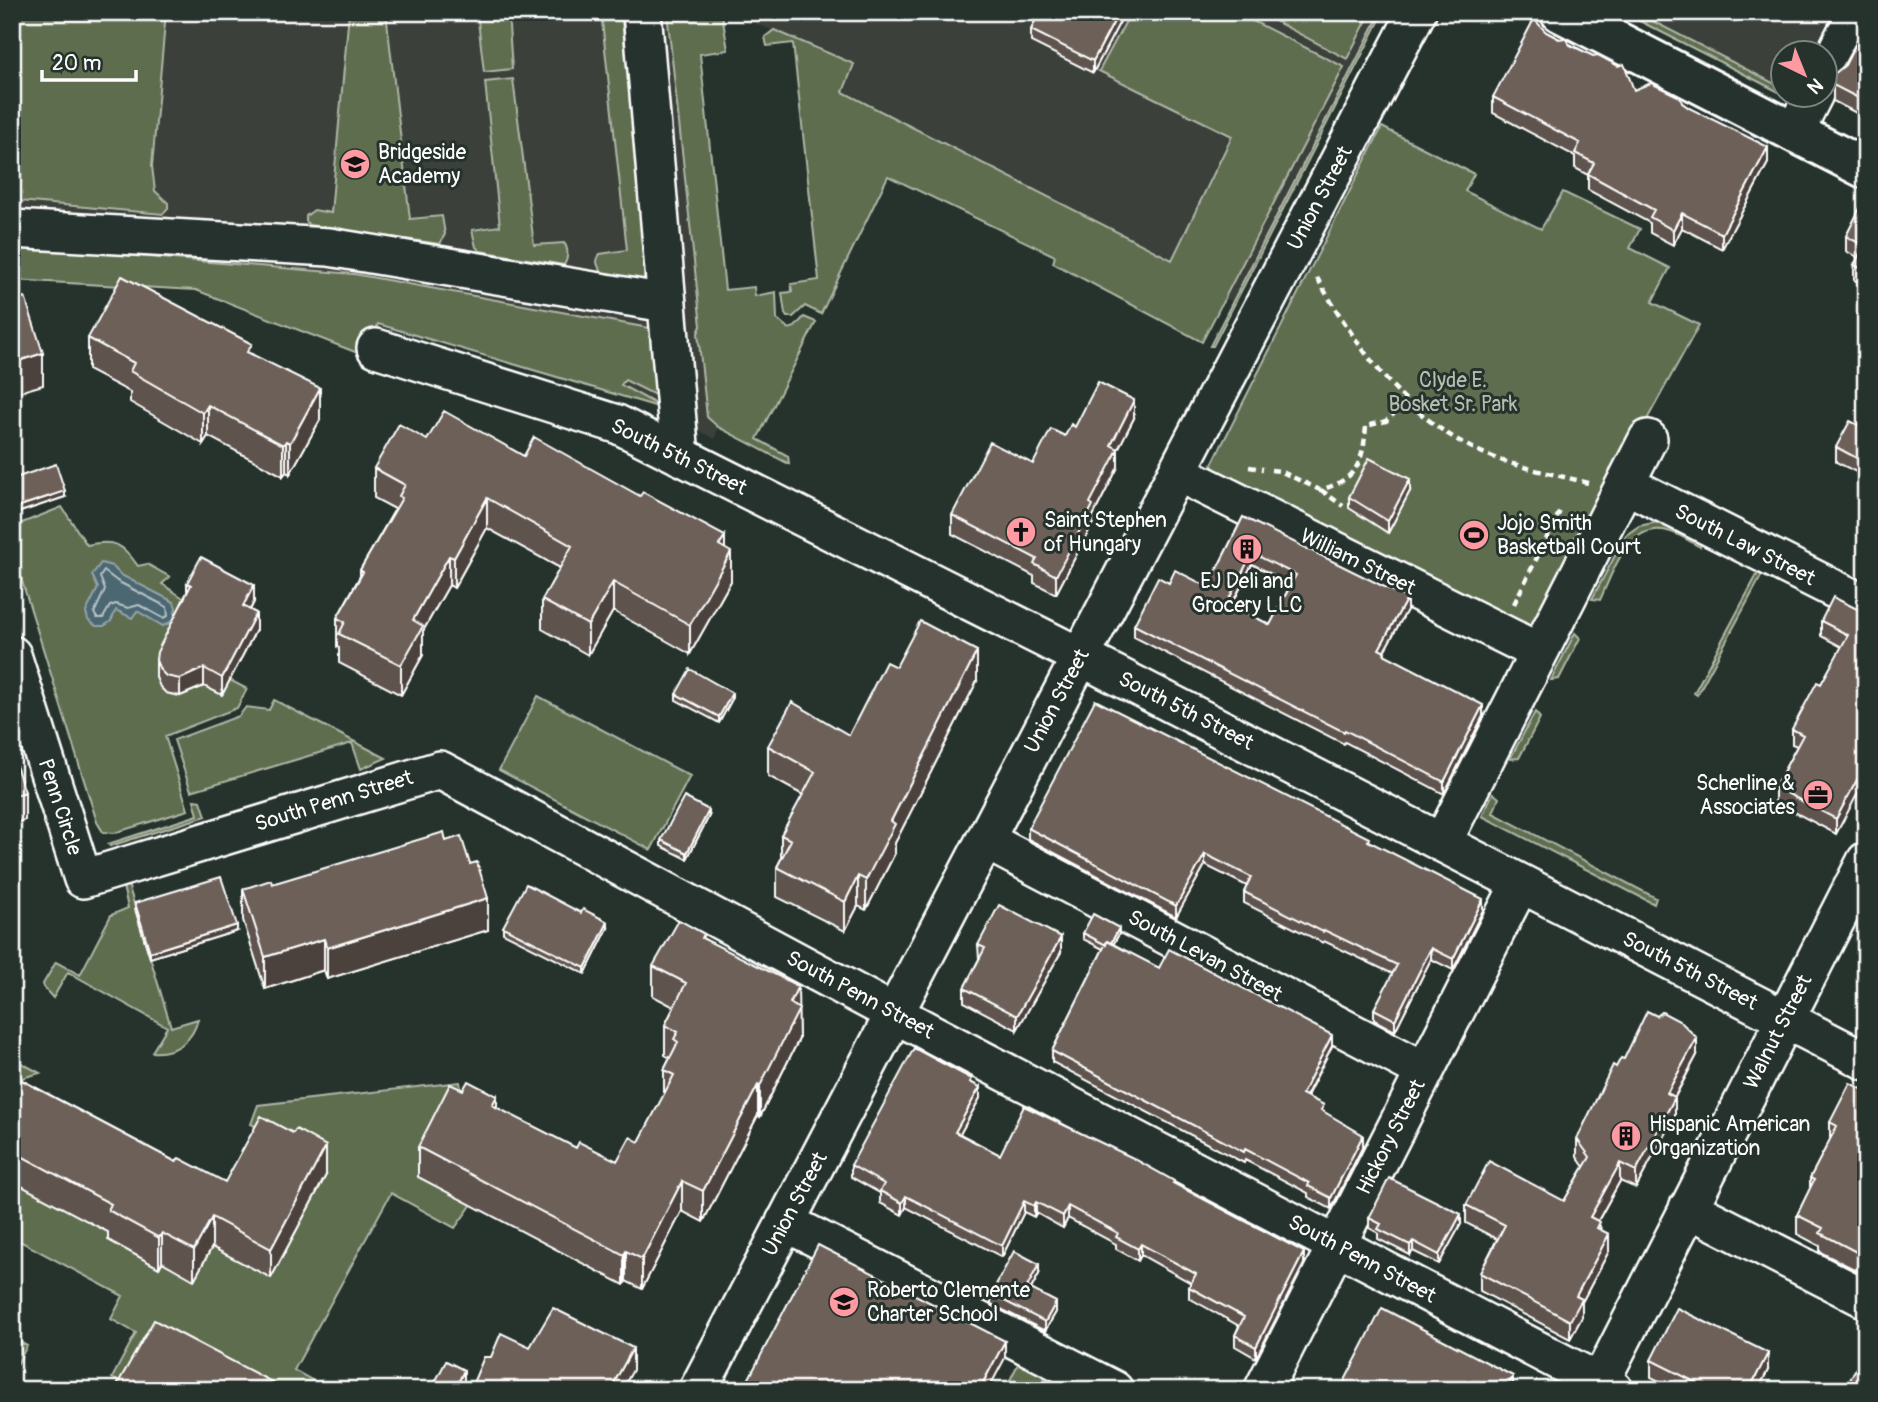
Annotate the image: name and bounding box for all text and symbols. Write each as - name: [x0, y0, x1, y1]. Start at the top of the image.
- scale bar: [42, 38, 136, 82]
- north arrow: [1770, 38, 1840, 108]
- text: 20 m: [52, 50, 101, 77]
- text: N: [1802, 73, 1828, 99]
- place label: Bridgeside Academy: [378, 139, 467, 190]
- street label: Union Street: [1281, 141, 1359, 255]
- school or university icon: Bridgeside Academy: [338, 147, 372, 181]
- park label: Clyde E. Bosket Sr. Park: [1388, 367, 1518, 418]
- street label: South 5th Street: [607, 412, 752, 502]
- street label: South Law Street: [1670, 498, 1820, 592]
- place label: Saint Stephen of Hungary: [1044, 507, 1167, 558]
- place label: Jojo Smith Basketball Court: [1497, 510, 1642, 561]
- church icon: Saint Stephen of Hungary: [1004, 515, 1038, 549]
- sports icon: Jojo Smith Basketball Court: [1457, 518, 1491, 552]
- street label: William Street: [1296, 522, 1421, 602]
- building icon: EJ Deli and Grocery LLC: [1230, 532, 1264, 566]
- place label: EJ Deli and Grocery LLC: [1192, 568, 1303, 619]
- street label: Union Street: [1018, 644, 1096, 758]
- street label: South 5th Street: [1114, 665, 1259, 757]
- street label: Penn Circle: [32, 755, 88, 859]
- street label: South Penn Street: [252, 764, 417, 838]
- place label: Scherline & Associates: [1696, 770, 1796, 821]
- office icon: Scherline & Associates: [1801, 778, 1835, 812]
- street label: South Levan Street: [1123, 904, 1287, 1008]
- street label: South 5th Street: [1618, 925, 1763, 1017]
- street label: South Penn Street: [781, 945, 939, 1046]
- street label: Walnut Street: [1738, 970, 1819, 1094]
- street label: Hickory Street: [1350, 1074, 1432, 1199]
- place label: Hispanic American Organization: [1649, 1111, 1810, 1162]
- building icon: Hispanic American Organization: [1609, 1119, 1643, 1153]
- street label: Union Street: [756, 1147, 834, 1261]
- street label: South Penn Street: [1283, 1209, 1441, 1310]
- place label: Roberto Clemente Charter School: [867, 1277, 1031, 1328]
- school or university icon: Roberto Clemente Charter School: [827, 1285, 861, 1319]

